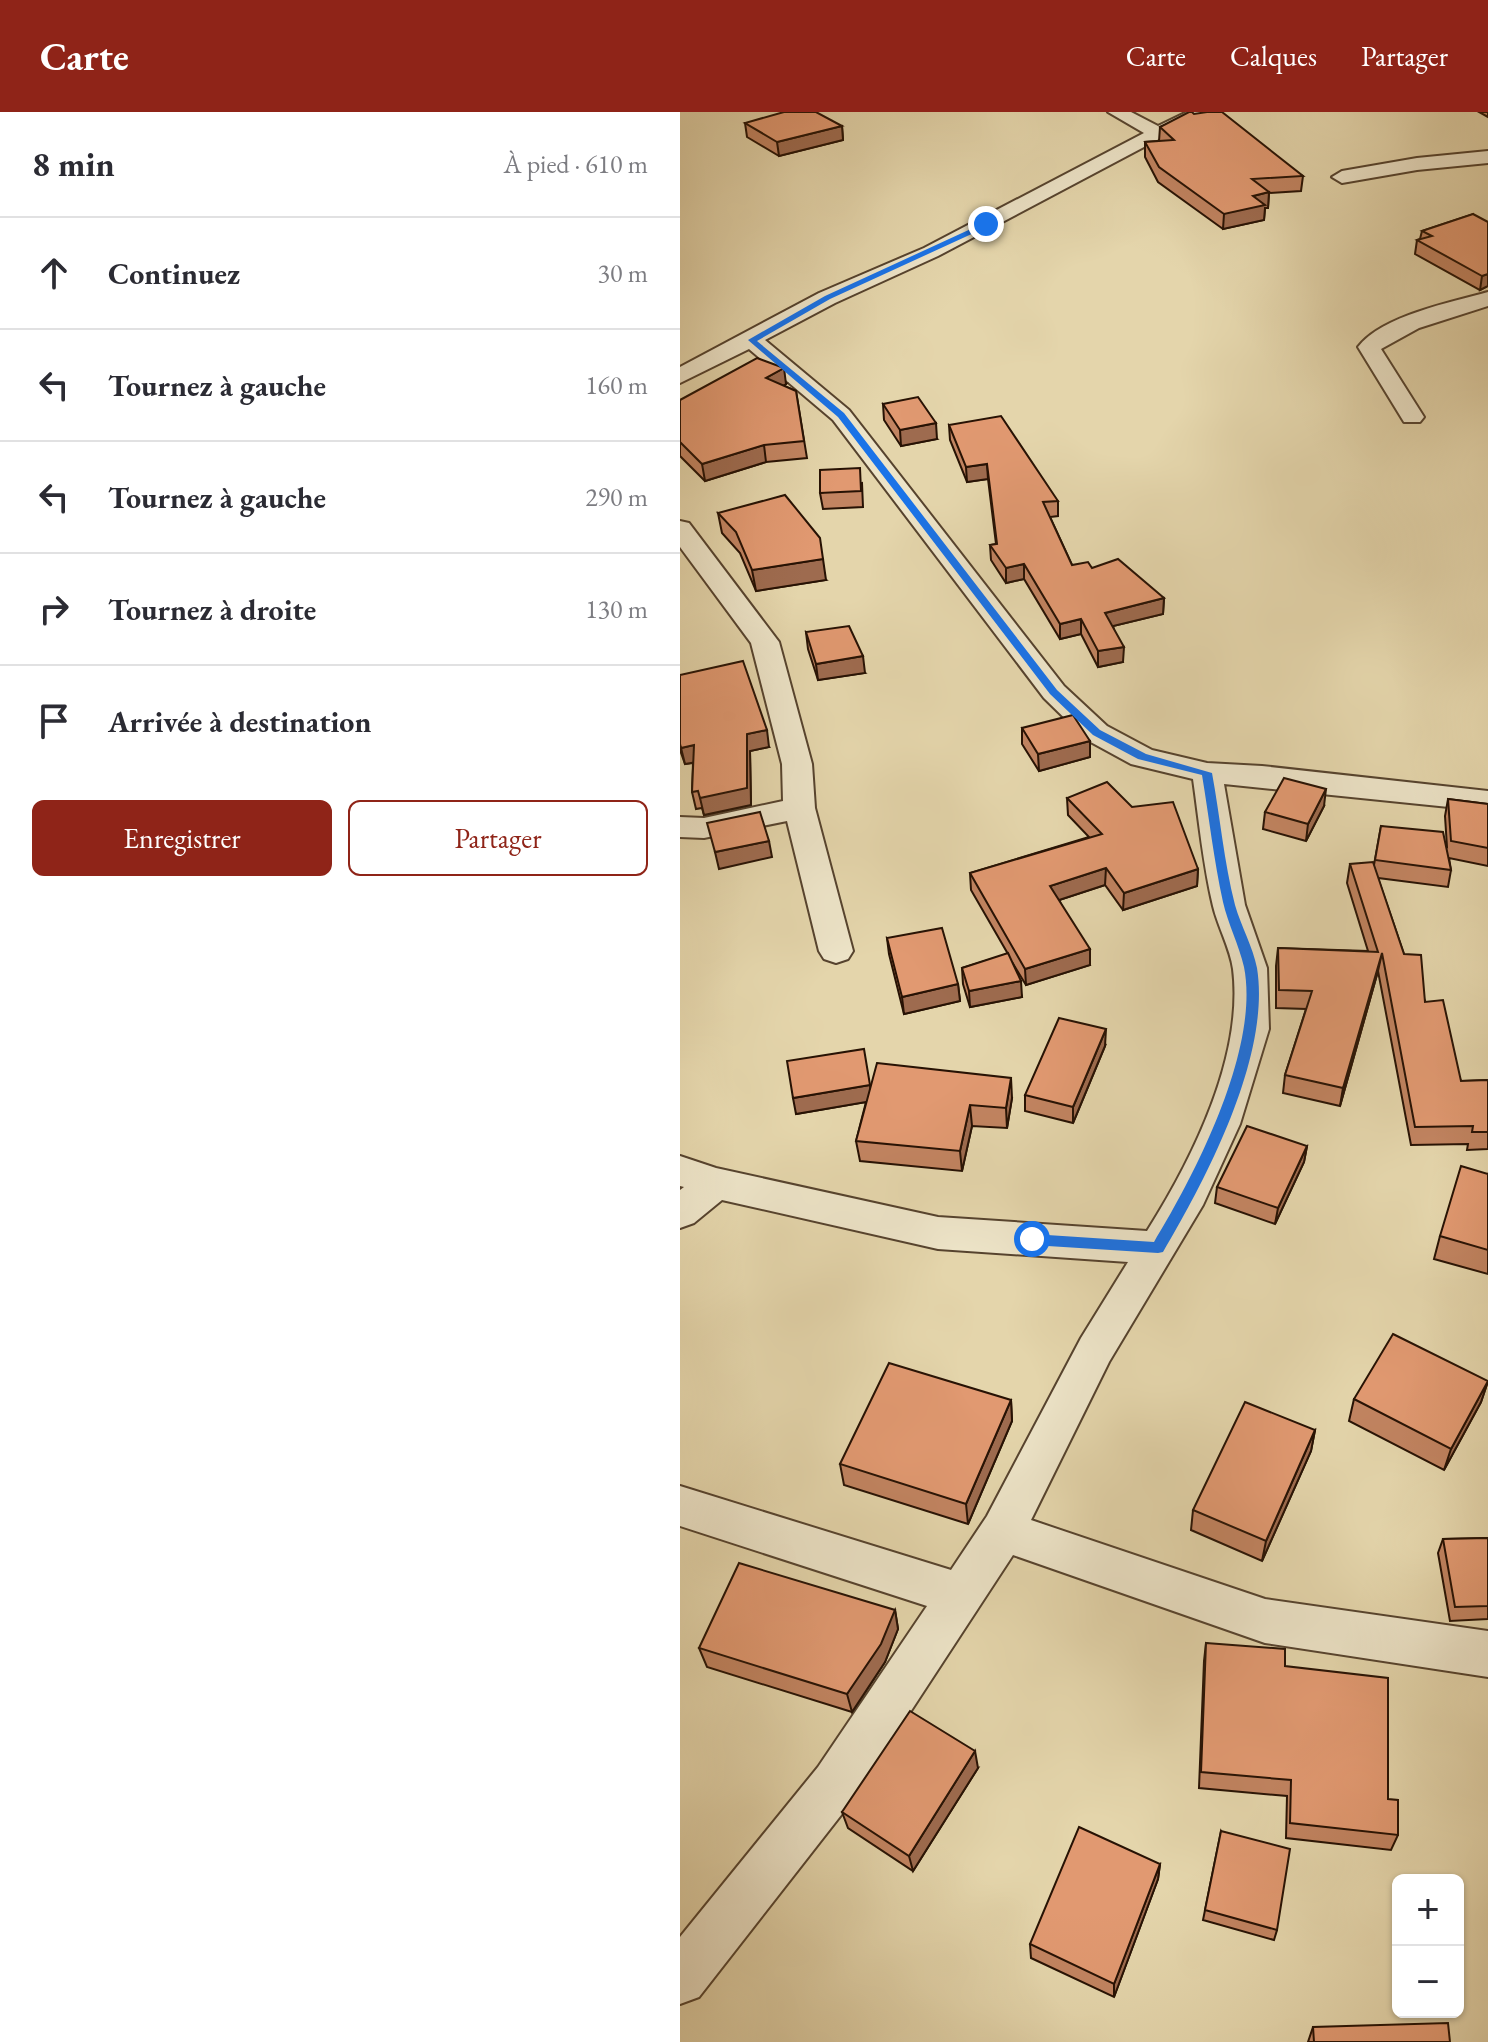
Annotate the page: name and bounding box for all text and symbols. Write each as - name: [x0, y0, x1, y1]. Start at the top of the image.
- text: Carte: [40, 32, 129, 81]
- text: Carte: [1126, 38, 1186, 74]
- text: Calques: [1230, 38, 1317, 74]
- text: Partager: [1361, 38, 1448, 74]
- text: 8 min: [32, 142, 115, 186]
- text: À pied · 610 m: [503, 147, 648, 181]
- route end: [968, 206, 1004, 242]
- icon: ahead: [32, 251, 76, 295]
- text: Continuez: [108, 254, 240, 293]
- text: 30 m: [598, 256, 648, 290]
- icon: left: [32, 363, 76, 407]
- text: Tournez à gauche: [108, 366, 326, 405]
- text: 160 m: [585, 368, 648, 402]
- icon: left: [32, 475, 76, 519]
- text: Tournez à gauche: [108, 478, 326, 517]
- text: 290 m: [585, 480, 648, 514]
- icon: right: [32, 587, 76, 631]
- text: Tournez à droite: [108, 590, 316, 629]
- text: 130 m: [585, 592, 648, 626]
- icon: arrive: [32, 699, 76, 743]
- text: Arrivée à destination: [108, 702, 371, 741]
- button: Enregistrer: [32, 800, 332, 876]
- button: Partager: [348, 800, 648, 876]
- route start: [1014, 1221, 1050, 1257]
- map controls: [1392, 1874, 1464, 2018]
- button: +: [1392, 1874, 1464, 1946]
- button: −: [1392, 1946, 1464, 2018]

